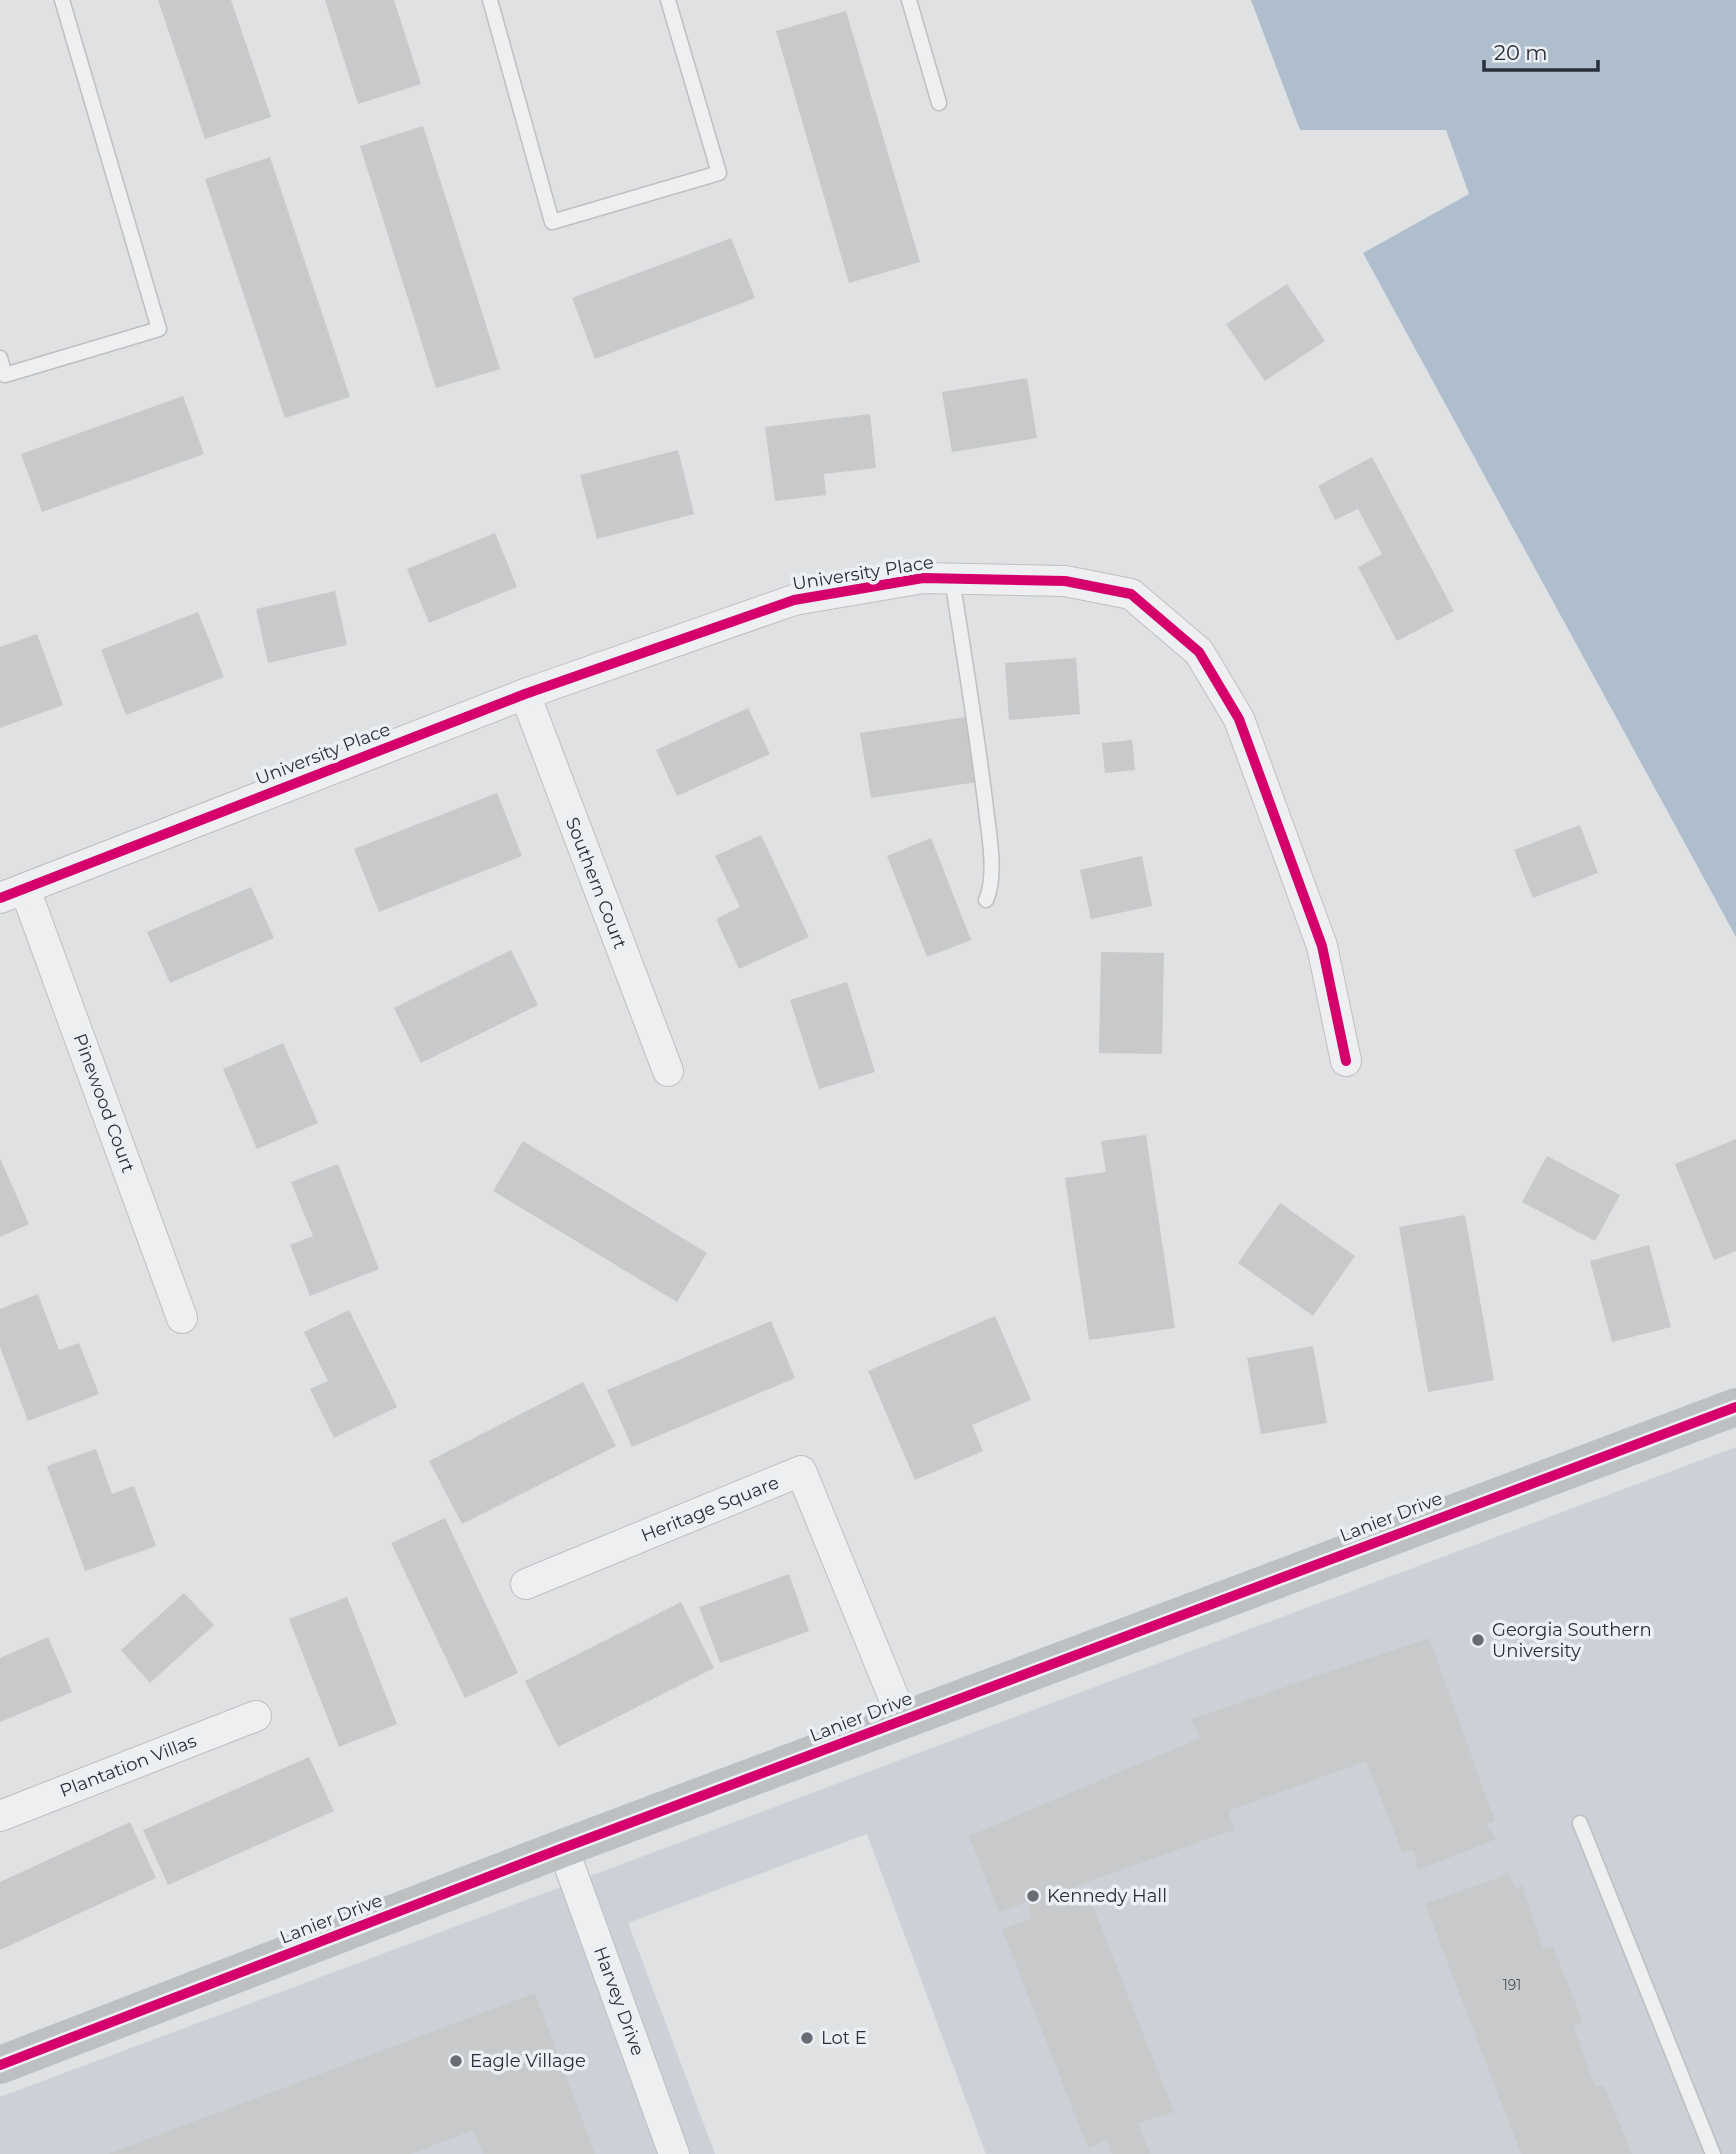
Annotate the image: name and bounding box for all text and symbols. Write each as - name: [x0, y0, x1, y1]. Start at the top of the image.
- scale bar: [1484, 28, 1598, 72]
- text: 20 m: [1494, 40, 1548, 65]
- street label: University Place: [791, 551, 935, 595]
- street label: University Place: [252, 718, 394, 790]
- street label: Southern Court: [561, 814, 631, 952]
- street label: Pinewood Court: [69, 1031, 139, 1175]
- street label: Heritage Square: [638, 1471, 782, 1547]
- street label: Lanier Drive: [1337, 1487, 1446, 1547]
- place label: Georgia Southern University: [1492, 1619, 1652, 1662]
- marker: Georgia Southern University: [1470, 1632, 1486, 1648]
- street label: Lanier Drive: [807, 1687, 916, 1747]
- street label: Plantation Villas: [57, 1730, 200, 1802]
- place label: Kennedy Hall: [1047, 1885, 1167, 1907]
- marker: Kennedy Hall: [1025, 1888, 1041, 1904]
- street label: Lanier Drive: [277, 1889, 386, 1949]
- street label: Harvey Drive: [589, 1943, 649, 2059]
- house number: 191: [1503, 1976, 1521, 1994]
- place label: Lot E: [821, 2027, 867, 2049]
- marker: Lot E: [799, 2030, 815, 2046]
- place label: Eagle Village: [470, 2050, 586, 2072]
- marker: Eagle Village: [448, 2053, 464, 2069]

